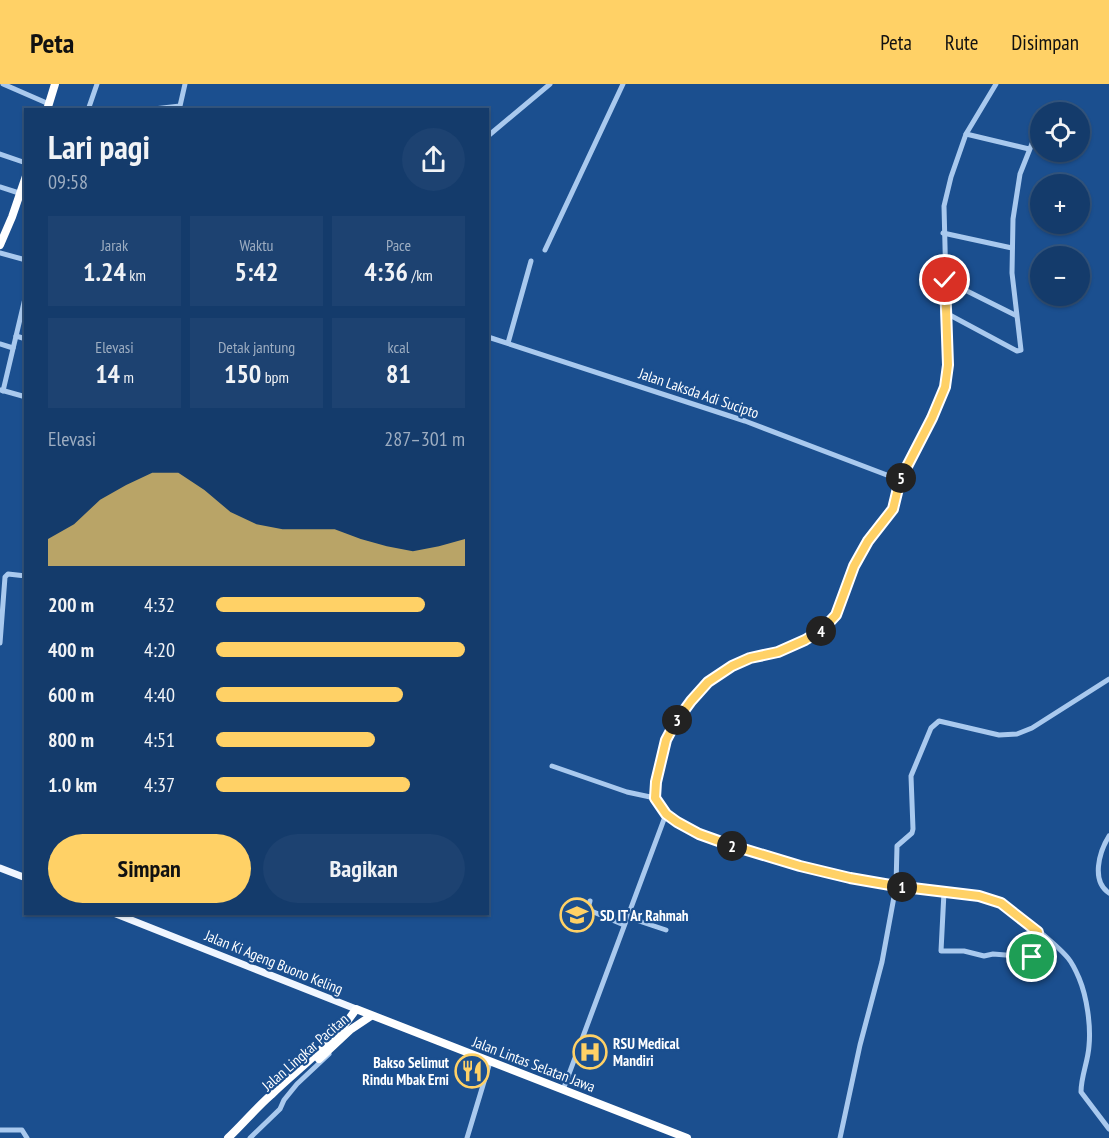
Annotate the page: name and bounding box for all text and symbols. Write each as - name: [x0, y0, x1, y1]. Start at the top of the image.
- text: Peta: [30, 24, 74, 61]
- text: Peta: [880, 29, 912, 56]
- text: Rute: [945, 29, 978, 56]
- text: Disimpan: [1011, 29, 1079, 56]
- map controls: [1030, 102, 1090, 306]
- button: locate: [1030, 102, 1090, 162]
- text: Lari pagi: [48, 125, 150, 168]
- button: share: [402, 128, 465, 191]
- text: 09:58: [48, 169, 88, 195]
- button: +: [1030, 174, 1090, 234]
- text: Jarak: [101, 235, 128, 255]
- text: Waktu: [239, 235, 274, 255]
- text: Pace: [386, 235, 411, 255]
- button: −: [1030, 246, 1090, 306]
- pin: [919, 254, 970, 305]
- text: 1.24: [83, 255, 126, 288]
- text: 5:42: [235, 255, 278, 288]
- text: 4:36: [364, 255, 408, 288]
- icon: check: [928, 263, 961, 296]
- text: km: [126, 265, 146, 285]
- text: /km: [408, 265, 433, 285]
- text: Elevasi: [95, 337, 134, 357]
- text: Detak jantung: [218, 337, 295, 357]
- text: kcal: [388, 337, 409, 357]
- text: 14: [95, 357, 120, 390]
- text: 150: [224, 357, 261, 390]
- text: 81: [386, 357, 411, 390]
- street label: Jalan Laksda Adi Sucipto: [636, 363, 761, 422]
- text: m: [120, 367, 134, 387]
- text: bpm: [261, 367, 289, 387]
- text: Elevasi: [48, 426, 96, 452]
- text: 287–301 m: [384, 426, 465, 452]
- pin: 5: [886, 463, 916, 493]
- text: 5: [897, 468, 905, 488]
- text: 200 m: [48, 592, 94, 618]
- text: 4:32: [144, 592, 175, 618]
- pin: 4: [806, 616, 836, 646]
- text: 4: [817, 621, 825, 641]
- text: 400 m: [48, 637, 94, 663]
- text: 4:20: [144, 637, 175, 663]
- text: 600 m: [48, 682, 94, 708]
- text: 4:40: [144, 682, 175, 708]
- pin: 3: [662, 705, 692, 735]
- text: 3: [673, 710, 681, 730]
- text: 800 m: [48, 727, 94, 753]
- text: 4:51: [144, 727, 175, 753]
- text: 1.0 km: [48, 772, 97, 798]
- text: 4:37: [144, 772, 175, 798]
- pin: 2: [717, 831, 747, 861]
- button: Simpan: [48, 834, 251, 903]
- button: Bagikan: [263, 834, 465, 903]
- text: 2: [728, 836, 736, 856]
- pin: 1: [887, 872, 917, 902]
- text: 1: [898, 877, 906, 897]
- school or university icon: SD IT Ar Rahmah: [559, 897, 595, 933]
- place label: SD IT Ar Rahmah: [600, 906, 689, 925]
- street label: Jalan Ki Ageng Buono Keling: [201, 925, 346, 998]
- pin: [1006, 931, 1057, 982]
- icon: arrive: [1015, 940, 1048, 973]
- street label: Jalan Lingkar Pacitan: [257, 1009, 352, 1095]
- street label: Jalan Lintas Selatan Jawa: [469, 1032, 598, 1096]
- hospital icon: RSU Medical Mandiri: [572, 1034, 608, 1070]
- place label: RSU Medical Mandiri: [613, 1034, 680, 1070]
- place label: Bakso Selimut Rindu Mbak Erni: [362, 1053, 450, 1089]
- restaurant icon: Bakso Selimut Rindu Mbak Erni: [454, 1053, 490, 1089]

